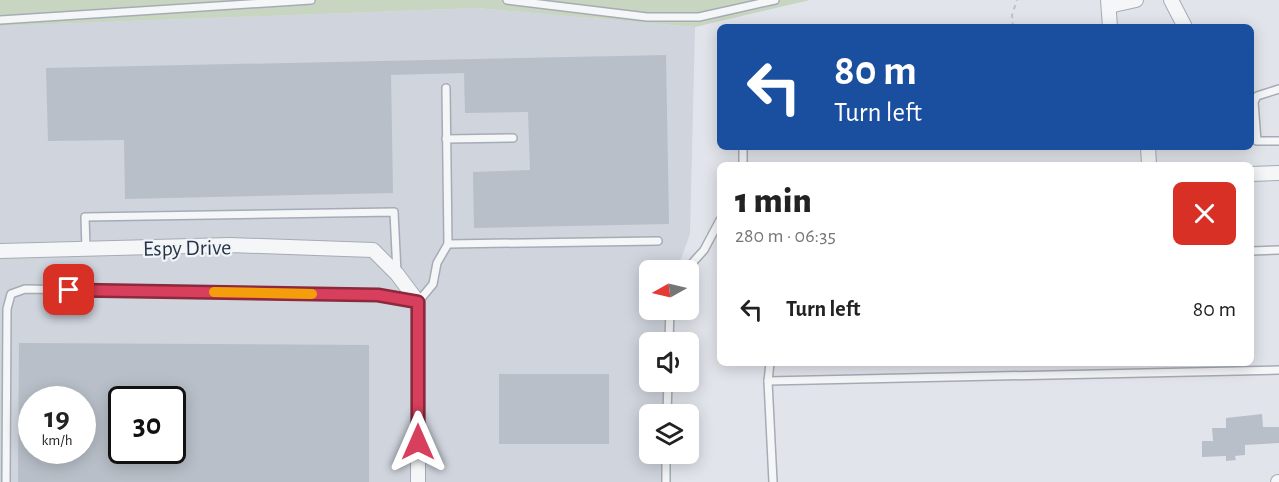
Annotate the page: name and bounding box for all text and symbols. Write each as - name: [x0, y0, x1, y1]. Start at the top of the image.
- icon: left: [735, 48, 813, 126]
- text: 80 m: [834, 50, 917, 92]
- text: Turn left: [834, 99, 922, 126]
- button: close: [1173, 182, 1236, 245]
- text: 1 min: [735, 183, 812, 219]
- text: 280 m · 06:35: [735, 226, 836, 246]
- street label: Espy Drive: [143, 236, 231, 260]
- north arrow: [639, 260, 699, 320]
- map controls: [639, 260, 699, 464]
- pin: [43, 264, 94, 315]
- icon: arrive: [52, 273, 85, 306]
- icon: left: [735, 293, 768, 326]
- text: Turn left: [786, 298, 860, 320]
- text: 80 m: [1193, 298, 1236, 320]
- button: sound: [639, 332, 699, 392]
- speed limit sign: 30: [108, 386, 186, 464]
- text: 19: [44, 403, 70, 433]
- button: layers: [639, 404, 699, 464]
- position arrow: [386, 410, 450, 474]
- text: km/h: [42, 433, 72, 448]

